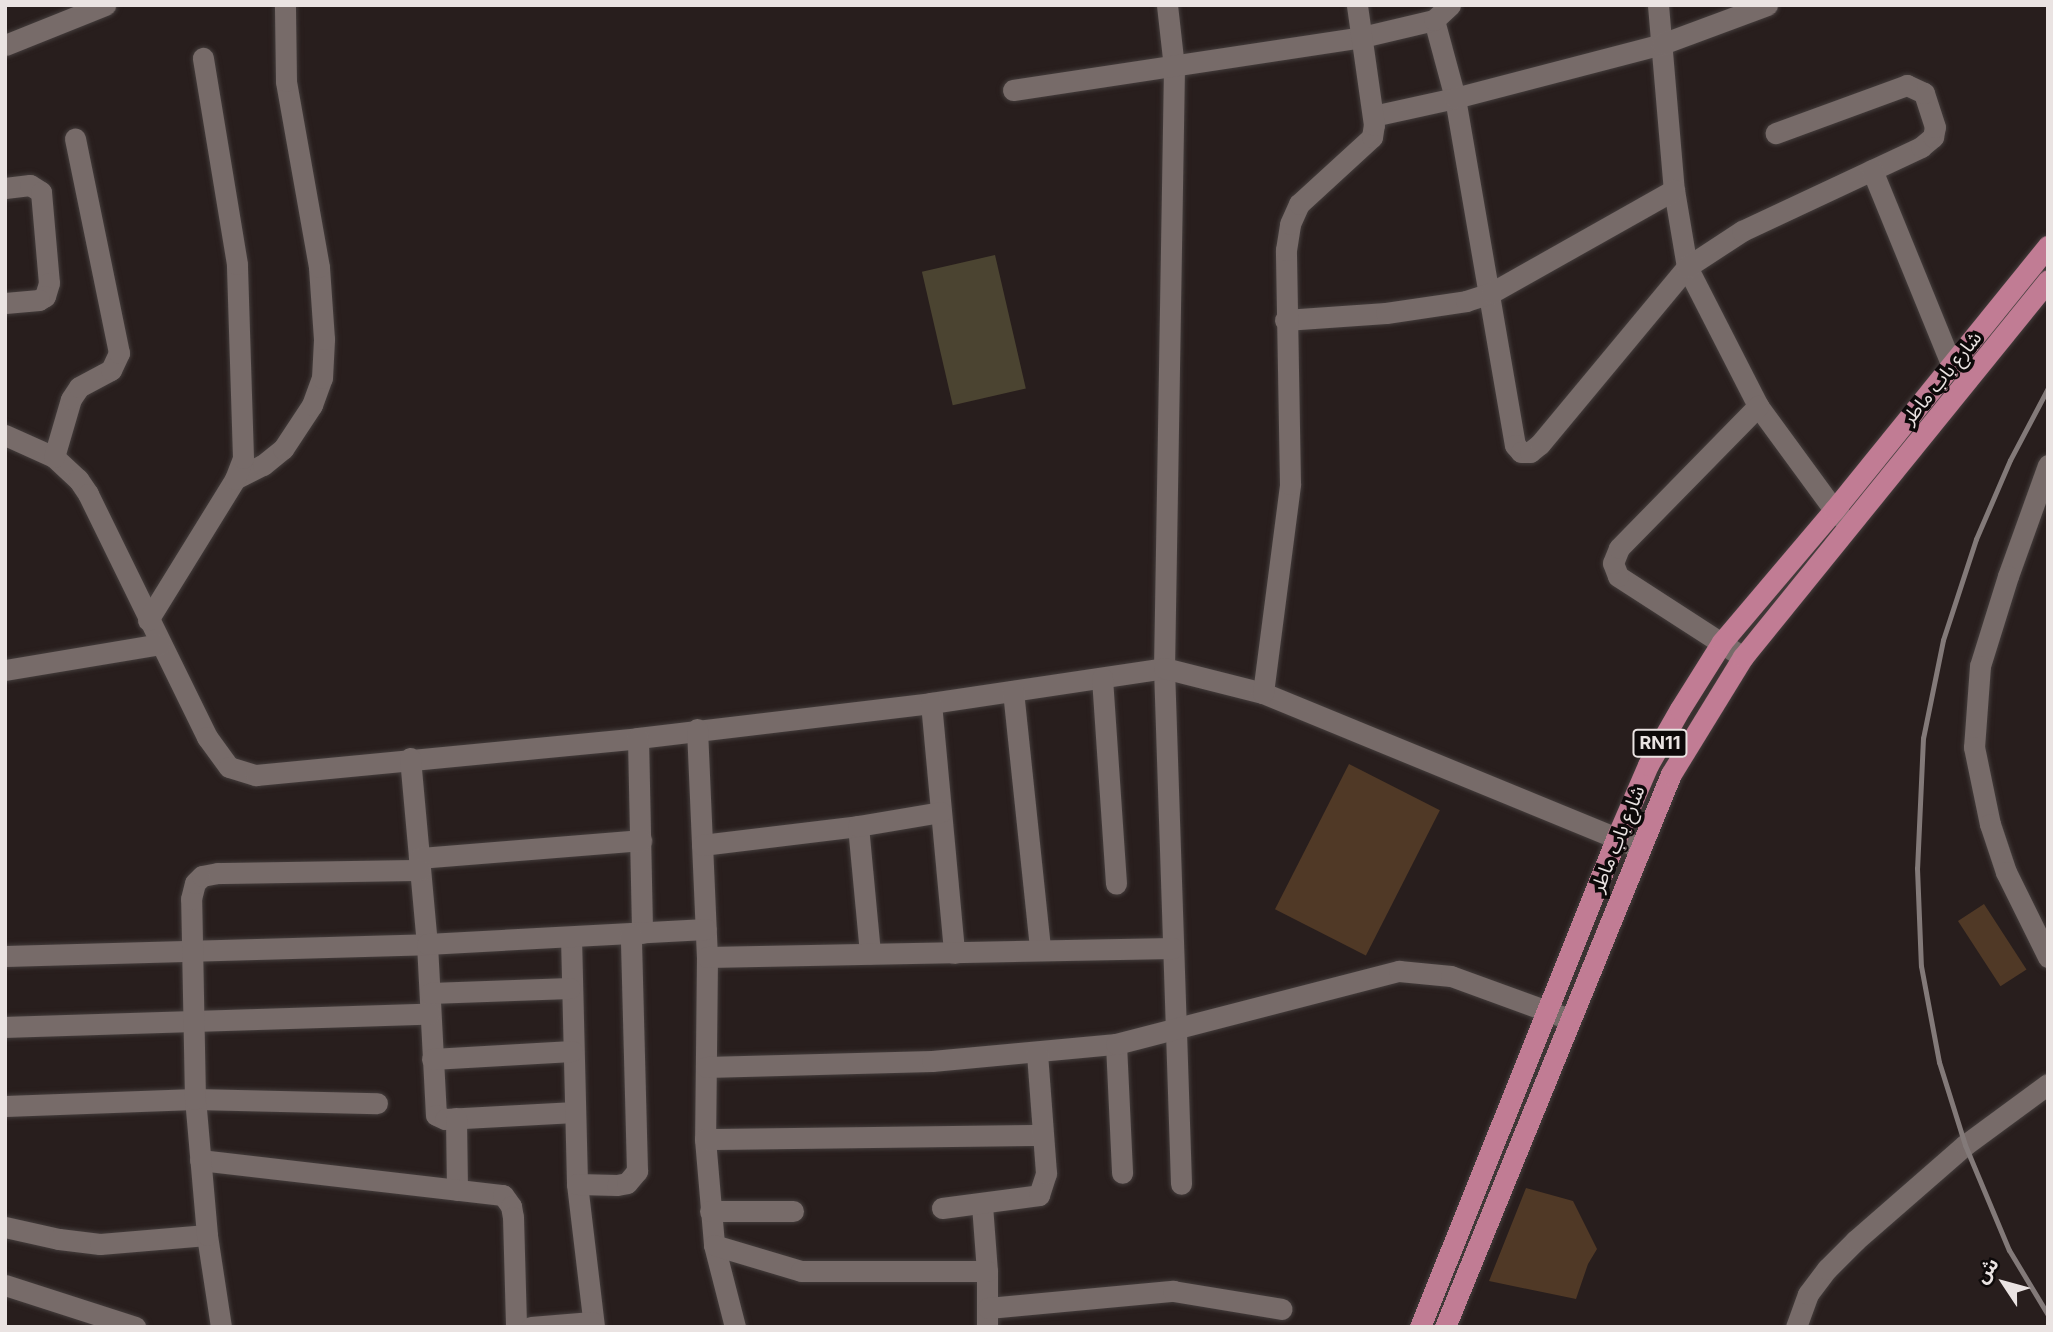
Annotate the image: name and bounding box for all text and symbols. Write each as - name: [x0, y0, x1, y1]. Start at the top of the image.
- street label: شارع باب ماطر: [1898, 327, 1986, 429]
- road number: RN11: [1632, 728, 1688, 758]
- street label: شارع باب ماطر: [1586, 782, 1650, 896]
- north arrow: [1969, 1248, 2039, 1318]
- text: ش: [1970, 1253, 2004, 1288]

